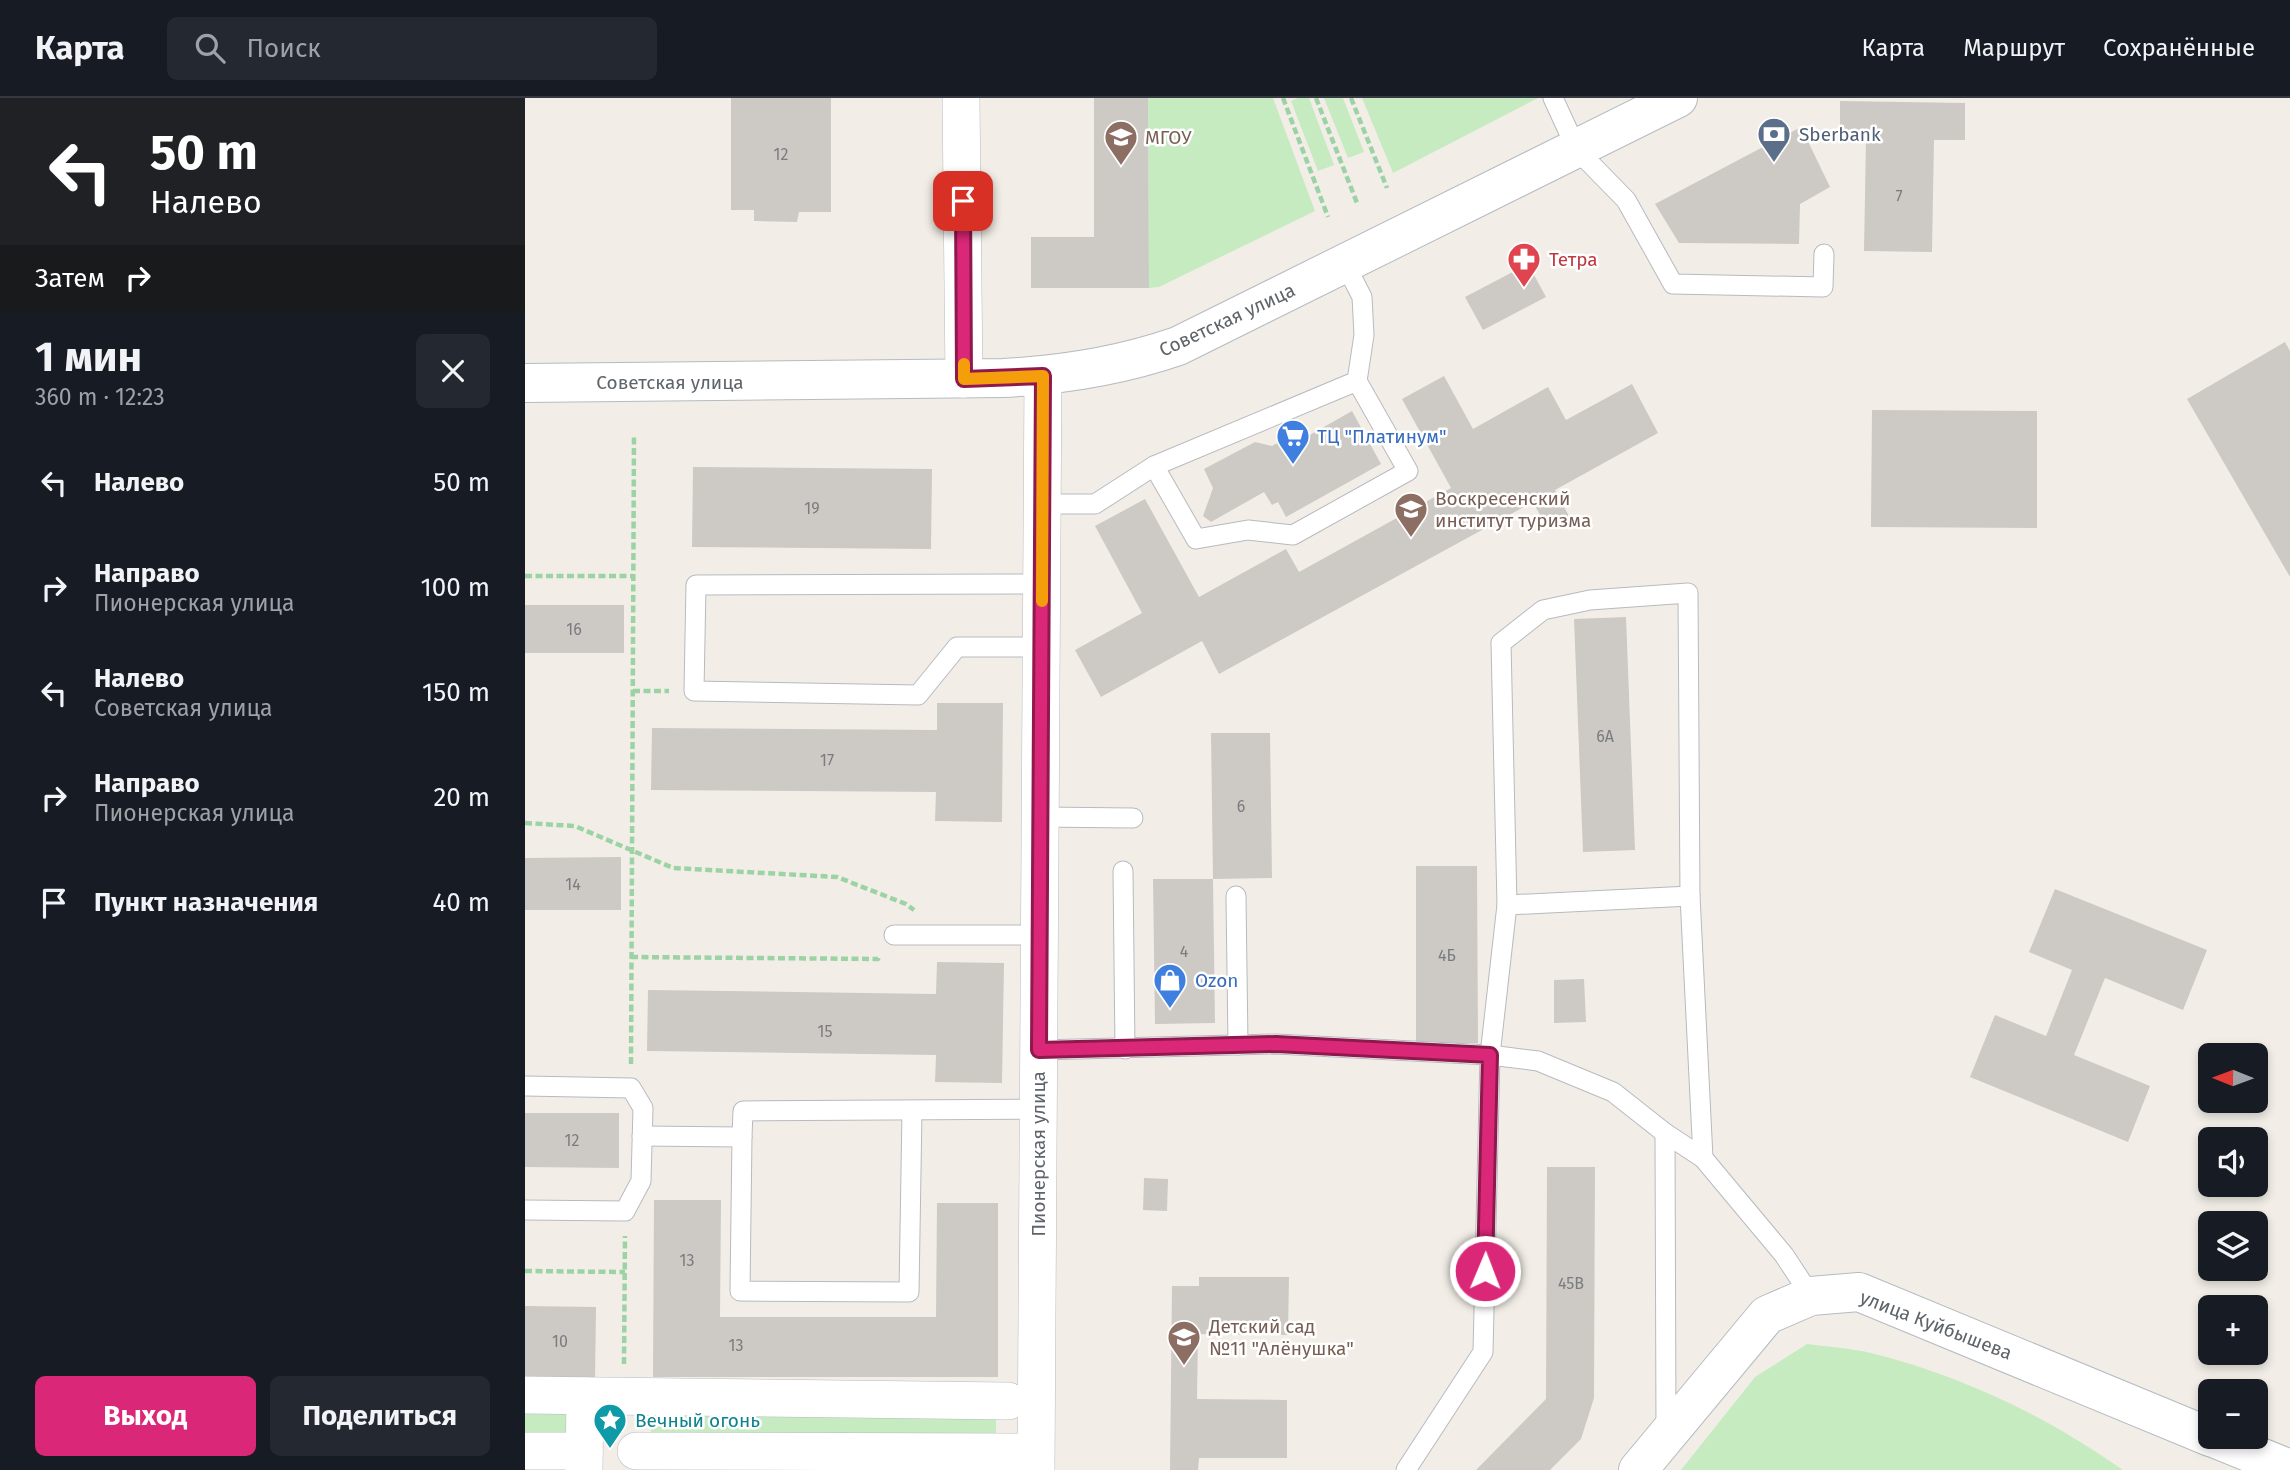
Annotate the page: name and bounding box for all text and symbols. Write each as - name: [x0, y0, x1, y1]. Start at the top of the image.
- search box: [167, 17, 657, 80]
- text: Карта: [35, 28, 125, 68]
- icon: search: [191, 29, 229, 67]
- text: Поиск: [247, 33, 321, 64]
- text: Карта: [1862, 34, 1925, 62]
- text: Маршрут: [1963, 34, 2065, 62]
- text: Сохранённые: [2103, 34, 2255, 62]
- bank icon: Sberbank: [1755, 115, 1793, 164]
- school or university icon: МГОУ: [1102, 118, 1140, 167]
- text: 50 m: [150, 123, 258, 182]
- place label: Sberbank: [1799, 123, 1881, 146]
- icon: left: [35, 126, 126, 217]
- place label: МГОУ: [1145, 126, 1192, 149]
- house number: 12: [774, 145, 788, 164]
- pin: [933, 171, 993, 231]
- icon: arrive: [944, 182, 982, 220]
- text: Налево: [150, 183, 262, 221]
- house number: 7: [1895, 187, 1903, 206]
- pharmacy icon: Тетра: [1505, 240, 1543, 289]
- place label: Тетра: [1549, 248, 1598, 271]
- icon: right: [119, 259, 157, 297]
- text: Затем: [35, 263, 105, 294]
- street label: Советская улица: [1155, 278, 1299, 362]
- text: 1 мин: [35, 332, 142, 382]
- button: close: [416, 334, 490, 408]
- street label: Советская улица: [596, 371, 744, 394]
- text: 360 m · 12:23: [35, 383, 165, 411]
- supermarket icon: ТЦ "Платинум": [1274, 417, 1312, 466]
- place label: ТЦ "Платинум": [1317, 425, 1447, 448]
- icon: left: [35, 464, 73, 502]
- text: Налево: [94, 467, 184, 498]
- text: 50 m: [433, 467, 490, 498]
- place label: Воскресенский институт туризма: [1435, 487, 1591, 532]
- school or university icon: Воскресенский институт туризма: [1392, 490, 1430, 539]
- house number: 19: [804, 499, 820, 518]
- text: Направо: [94, 558, 200, 589]
- icon: right: [35, 569, 73, 607]
- text: 100 m: [421, 572, 490, 603]
- text: Пионерская улица: [94, 589, 295, 617]
- house number: 16: [566, 620, 582, 639]
- text: Налево: [94, 663, 184, 694]
- icon: left: [35, 674, 73, 712]
- text: 150 m: [422, 677, 490, 708]
- text: Советская улица: [94, 694, 272, 722]
- house number: 6А: [1596, 727, 1615, 746]
- house number: 17: [820, 751, 834, 770]
- text: Направо: [94, 768, 200, 799]
- icon: right: [35, 779, 73, 817]
- text: 20 m: [433, 782, 490, 813]
- house number: 6: [1237, 797, 1245, 816]
- text: Пионерская улица: [94, 799, 295, 827]
- house number: 14: [565, 875, 581, 894]
- icon: arrive: [35, 884, 73, 922]
- text: Пункт назначения: [94, 887, 318, 918]
- text: 40 m: [432, 887, 490, 918]
- house number: 4: [1180, 942, 1189, 961]
- house number: 4Б: [1438, 946, 1456, 965]
- shop icon: Ozon: [1151, 961, 1189, 1010]
- place label: Ozon: [1195, 969, 1238, 992]
- house number: 15: [818, 1022, 832, 1041]
- north arrow: [2198, 1043, 2268, 1113]
- map controls: [2198, 1043, 2268, 1449]
- street label: Пионерская улица: [1027, 1071, 1050, 1237]
- button: sound: [2198, 1127, 2268, 1197]
- house number: 12: [565, 1131, 579, 1150]
- button: layers: [2198, 1211, 2268, 1281]
- position arrow: [1448, 1234, 1522, 1308]
- house number: 13: [680, 1251, 694, 1270]
- house number: 45В: [1558, 1274, 1584, 1293]
- street label: улица Куйбышева: [1857, 1285, 2015, 1365]
- button: +: [2198, 1295, 2268, 1365]
- place label: Детский сад №11 "Алёнушка": [1208, 1315, 1354, 1360]
- school or university icon: Детский сад №11 "Алёнушка": [1165, 1318, 1203, 1367]
- house number: 10: [552, 1332, 568, 1351]
- house number: 13: [729, 1336, 743, 1355]
- button: Выход: [35, 1376, 256, 1456]
- button: Поделиться: [270, 1376, 490, 1456]
- button: −: [2198, 1379, 2268, 1449]
- place icon: Вечный огонь: [591, 1401, 629, 1450]
- place label: Вечный огонь: [635, 1409, 760, 1432]

